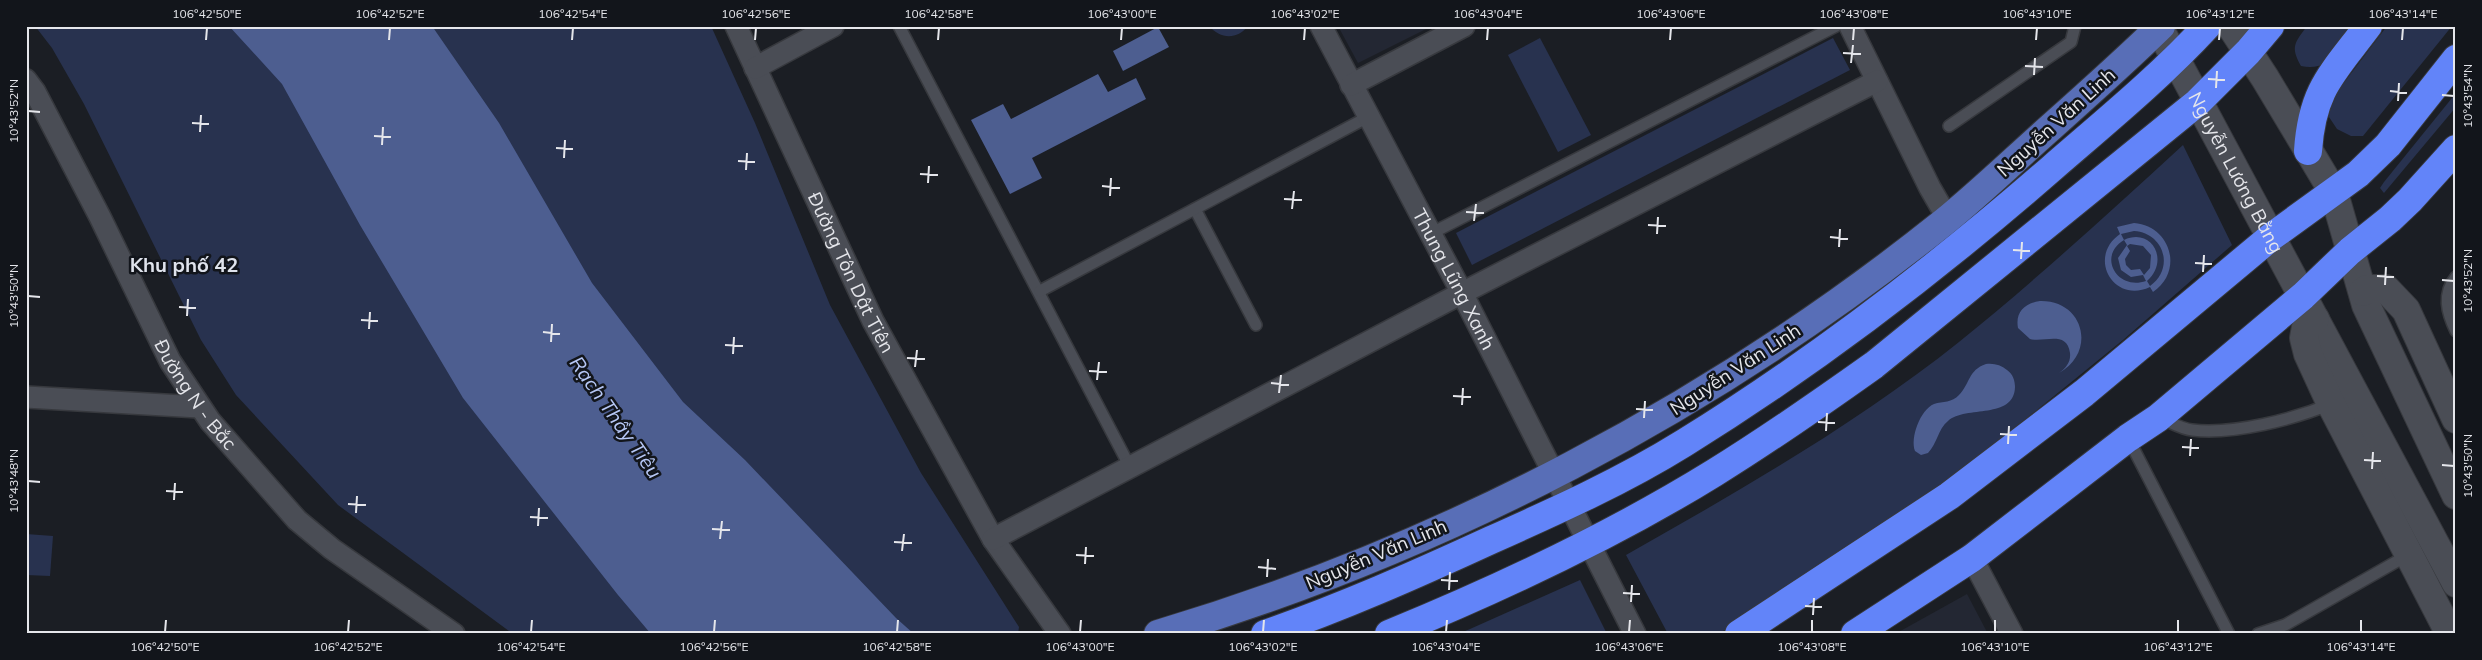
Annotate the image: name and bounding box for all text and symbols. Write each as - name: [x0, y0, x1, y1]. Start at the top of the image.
- text: 106°42'50"E: [172, 6, 242, 21]
- text: 106°42'52"E: [355, 6, 425, 21]
- text: 106°42'54"E: [538, 6, 608, 21]
- text: 106°42'56"E: [721, 6, 791, 21]
- text: 106°42'58"E: [904, 6, 974, 21]
- text: 106°43'00"E: [1087, 6, 1157, 21]
- text: 106°43'02"E: [1270, 6, 1340, 21]
- text: 106°43'04"E: [1453, 6, 1523, 21]
- text: 106°43'06"E: [1636, 6, 1706, 21]
- text: 106°43'08"E: [1819, 6, 1889, 21]
- text: 106°43'10"E: [2002, 6, 2072, 21]
- text: 106°43'12"E: [2185, 6, 2255, 21]
- text: 106°43'14"E: [2368, 6, 2438, 21]
- street label: Nguyễn Văn Linh: [1992, 63, 2120, 181]
- text: 10°43'54"N: [2460, 64, 2475, 128]
- text: 10°43'52"N: [6, 79, 21, 143]
- street label: Nguyễn Lương Bằng: [2183, 88, 2289, 257]
- street label: Đường Tôn Dật Tiên: [803, 188, 900, 357]
- street label: Thung Lũng Xanh: [1408, 204, 1501, 354]
- text: 10°43'52"N: [2460, 249, 2475, 313]
- district label: Khu phố 42: [130, 252, 238, 277]
- text: 10°43'50"N: [6, 264, 21, 328]
- street label: Nguyễn Văn Linh: [1665, 318, 1805, 420]
- street label: Đường N - Bắc: [149, 335, 242, 455]
- water label: Rạch Thầy Tiêu: [565, 351, 667, 483]
- text: 10°43'50"N: [2460, 434, 2475, 498]
- text: 10°43'48"N: [6, 449, 21, 513]
- street label: Nguyễn Văn Linh: [1302, 513, 1450, 595]
- text: 106°42'50"E: [130, 639, 200, 654]
- text: 106°42'52"E: [313, 639, 383, 654]
- text: 106°42'54"E: [496, 639, 566, 654]
- text: 106°42'56"E: [679, 639, 749, 654]
- text: 106°42'58"E: [862, 639, 932, 654]
- text: 106°43'00"E: [1045, 639, 1115, 654]
- text: 106°43'02"E: [1228, 639, 1298, 654]
- text: 106°43'04"E: [1411, 639, 1481, 654]
- text: 106°43'06"E: [1594, 639, 1664, 654]
- text: 106°43'08"E: [1777, 639, 1847, 654]
- text: 106°43'10"E: [1960, 639, 2030, 654]
- text: 106°43'12"E: [2143, 639, 2213, 654]
- text: 106°43'14"E: [2326, 639, 2396, 654]

